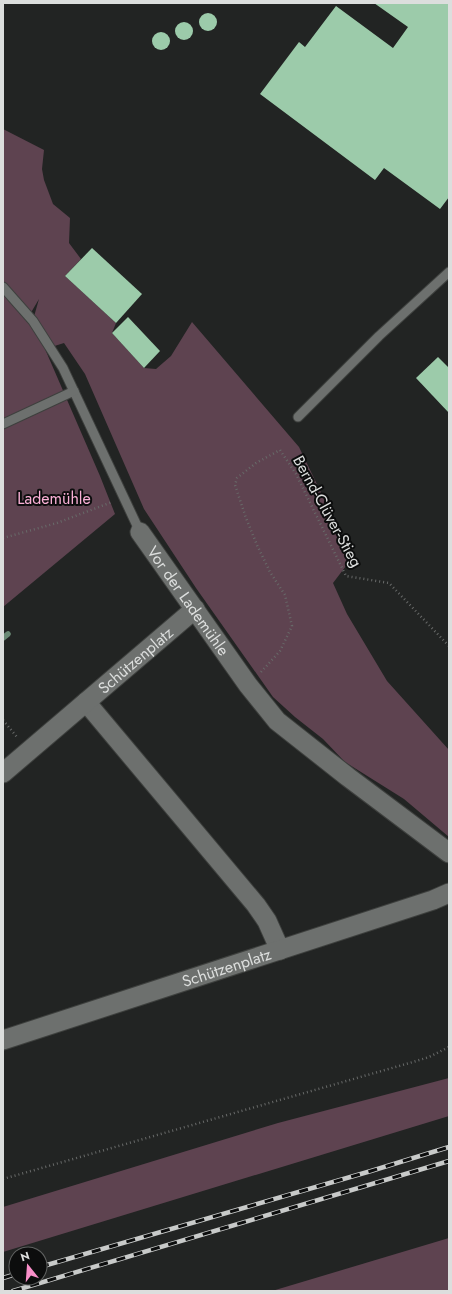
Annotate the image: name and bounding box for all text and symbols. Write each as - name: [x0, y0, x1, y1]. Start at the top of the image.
- street label: Bernd-Clüver-Stieg: [287, 451, 368, 571]
- park label: Lademühle: [17, 487, 91, 510]
- street label: Vor der Lademühle: [141, 541, 235, 660]
- street label: Schützenplatz: [93, 621, 179, 699]
- street label: Schützenplatz: [179, 942, 275, 993]
- north arrow: [8, 1246, 48, 1286]
- text: N: [19, 1248, 32, 1265]

